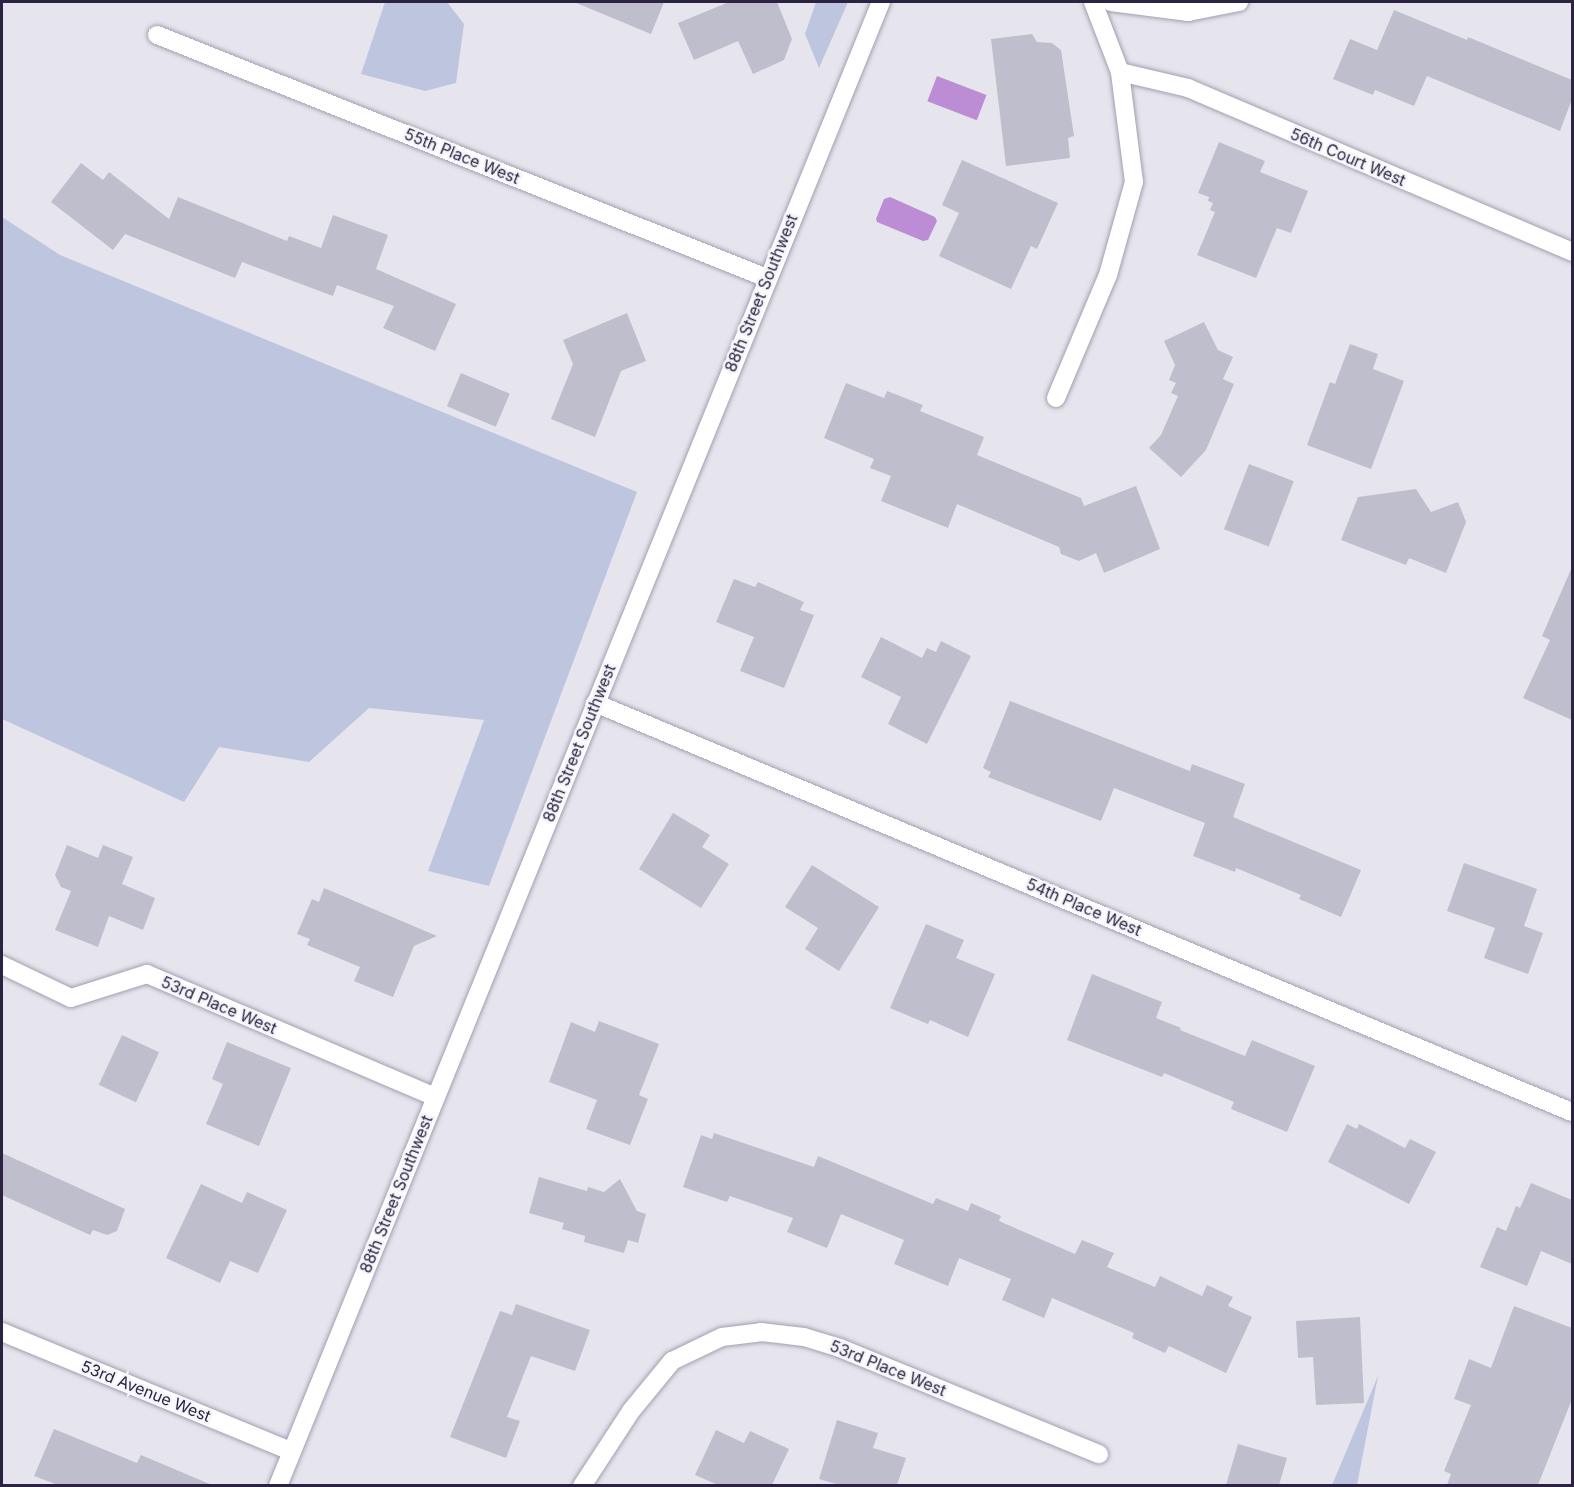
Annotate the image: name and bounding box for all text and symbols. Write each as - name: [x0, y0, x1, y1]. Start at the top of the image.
- street label: 55th Place West: [402, 124, 522, 188]
- street label: 56th Court West: [1287, 124, 1409, 190]
- street label: 88th Street Southwest: [721, 211, 801, 375]
- street label: 88th Street Southwest: [539, 661, 619, 825]
- street label: 54th Place West: [1024, 874, 1144, 940]
- street label: 53rd Place West: [158, 972, 280, 1038]
- street label: 88th Street Southwest: [356, 1112, 436, 1276]
- street label: 53rd Place West: [827, 1336, 949, 1400]
- street label: 53rd Avenue West: [78, 1356, 214, 1426]

